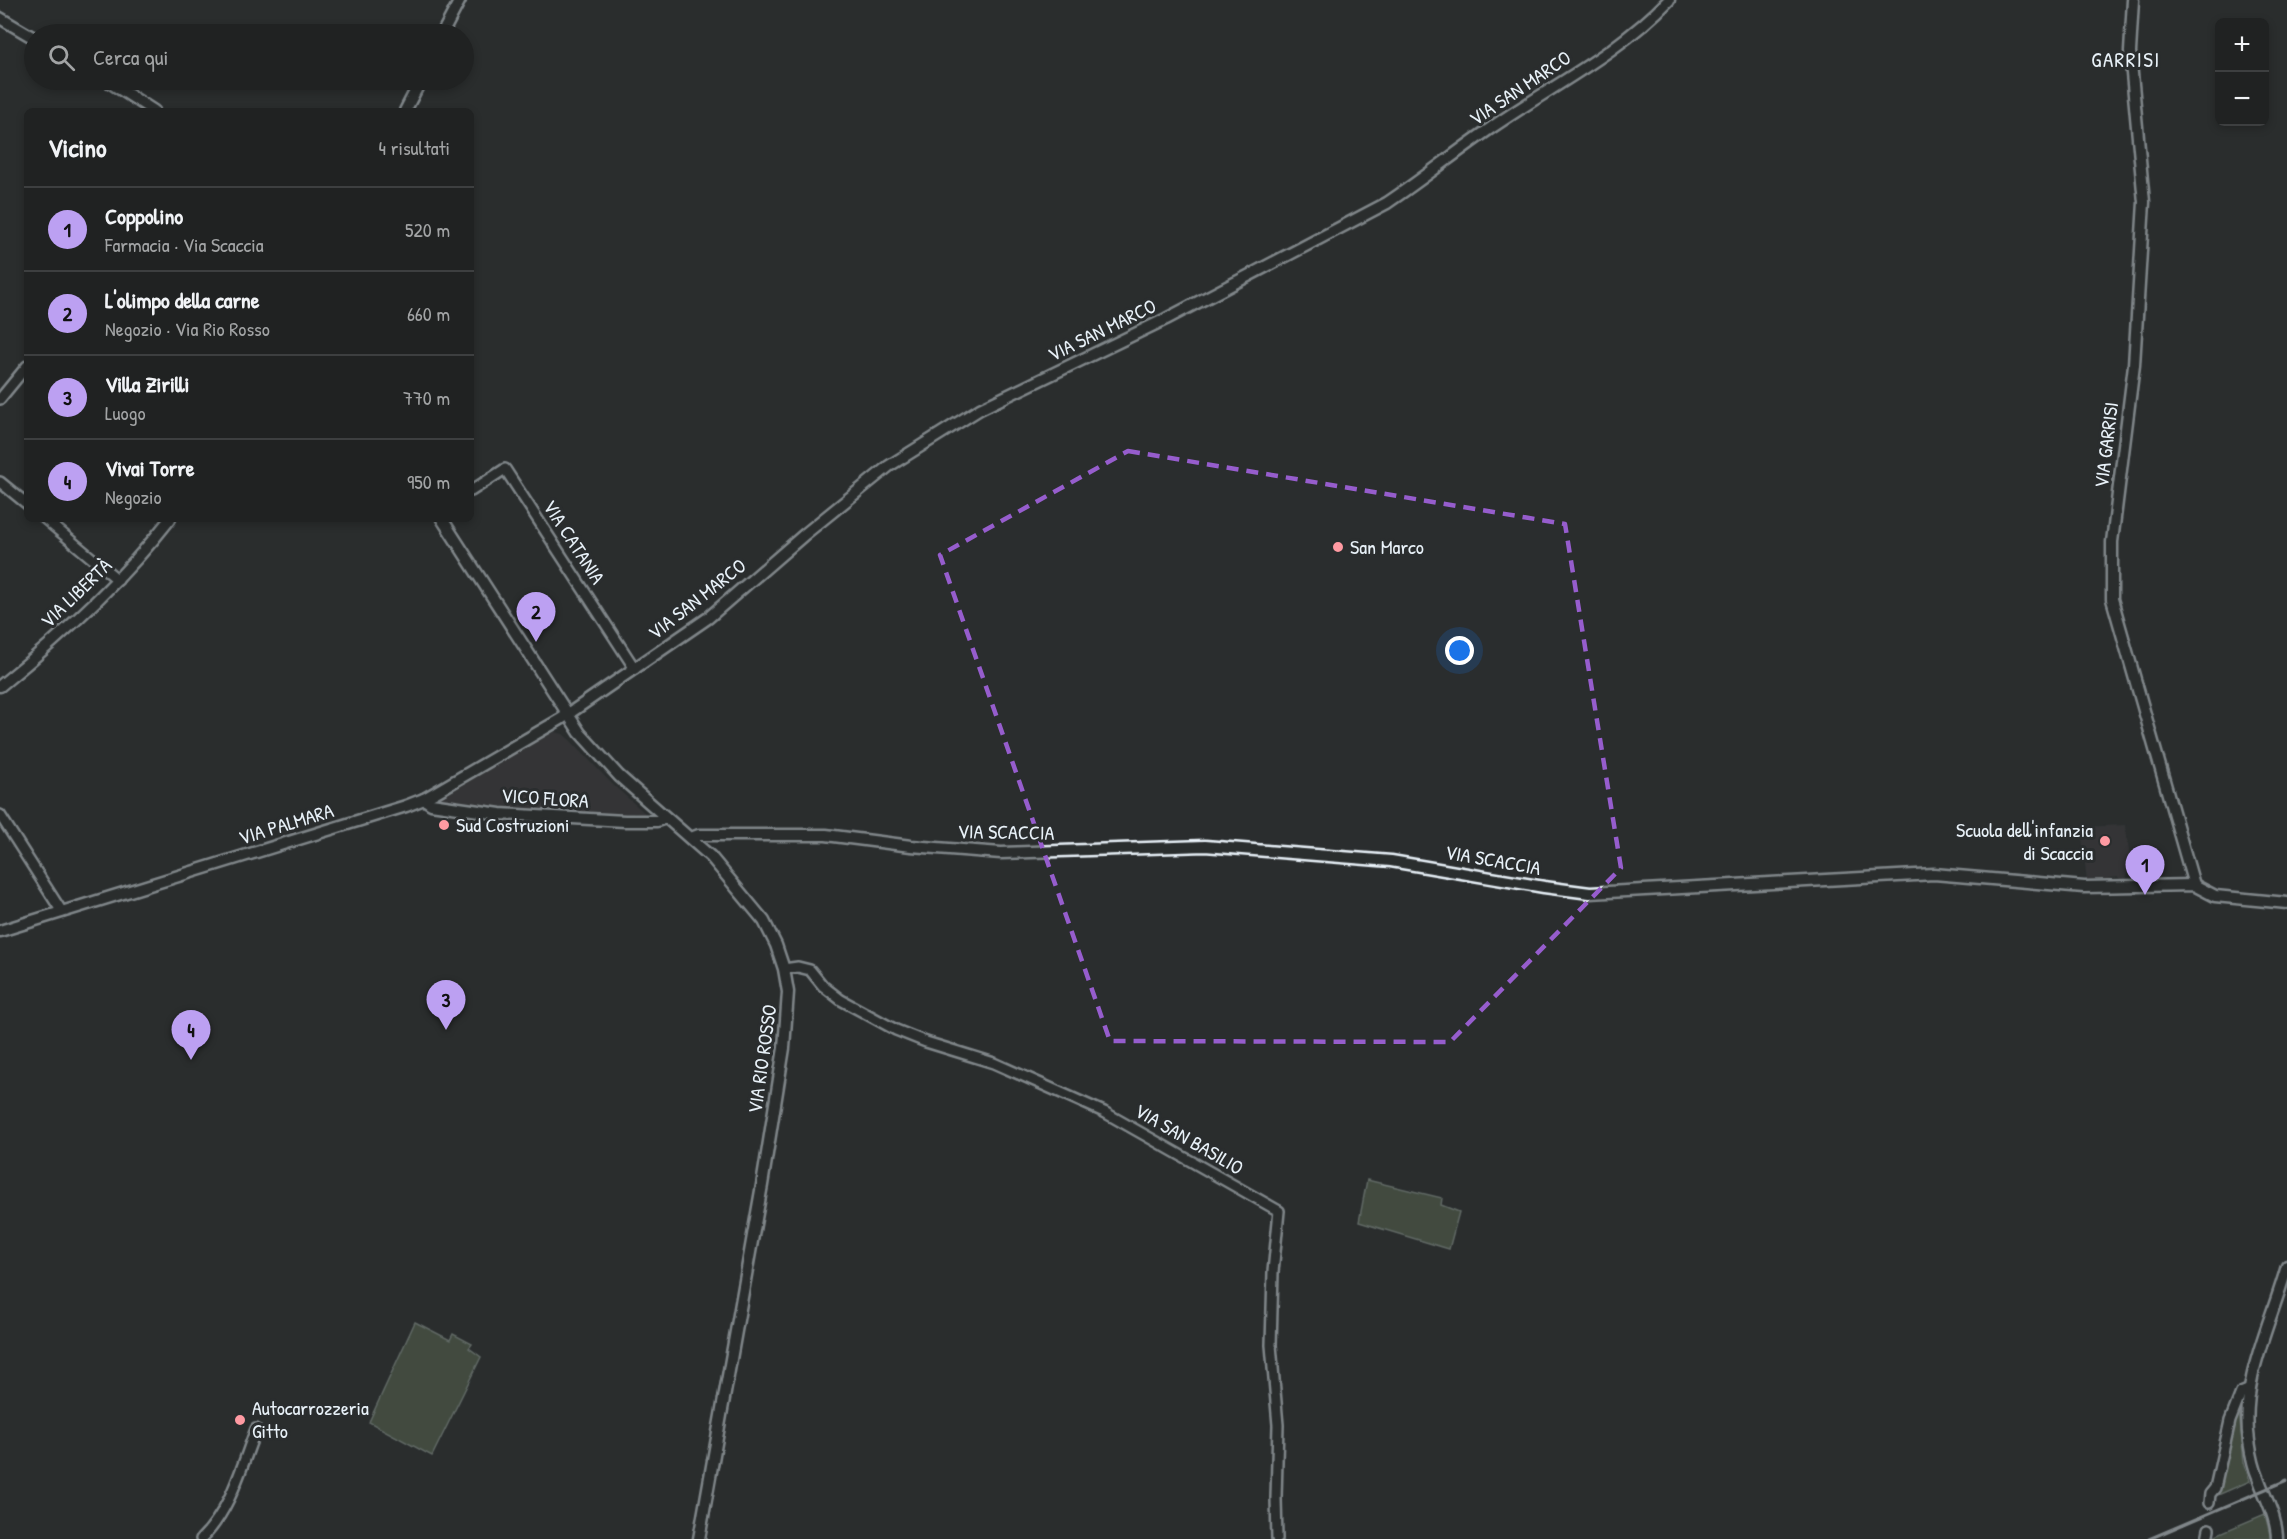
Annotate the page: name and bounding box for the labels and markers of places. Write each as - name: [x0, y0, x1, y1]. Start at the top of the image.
- place label: San Marco: [1350, 533, 1424, 560]
- marker: San Marco: [1331, 540, 1345, 554]
- pin: 2: [516, 592, 556, 642]
- place label: Sud Costruzioni: [456, 811, 570, 838]
- place label: Scuola dell'infanzia di Scaccia: [1956, 816, 2093, 866]
- marker: Sud Costruzioni: [437, 818, 451, 832]
- marker: Scuola dell'infanzia di Scaccia: [2098, 834, 2112, 848]
- pin: 1: [2126, 846, 2164, 895]
- pin: 3: [426, 980, 466, 1030]
- pin: 4: [172, 1010, 210, 1060]
- place label: Autocarrozzeria Gitto: [252, 1394, 369, 1444]
- marker: Autocarrozzeria Gitto: [233, 1413, 247, 1427]

